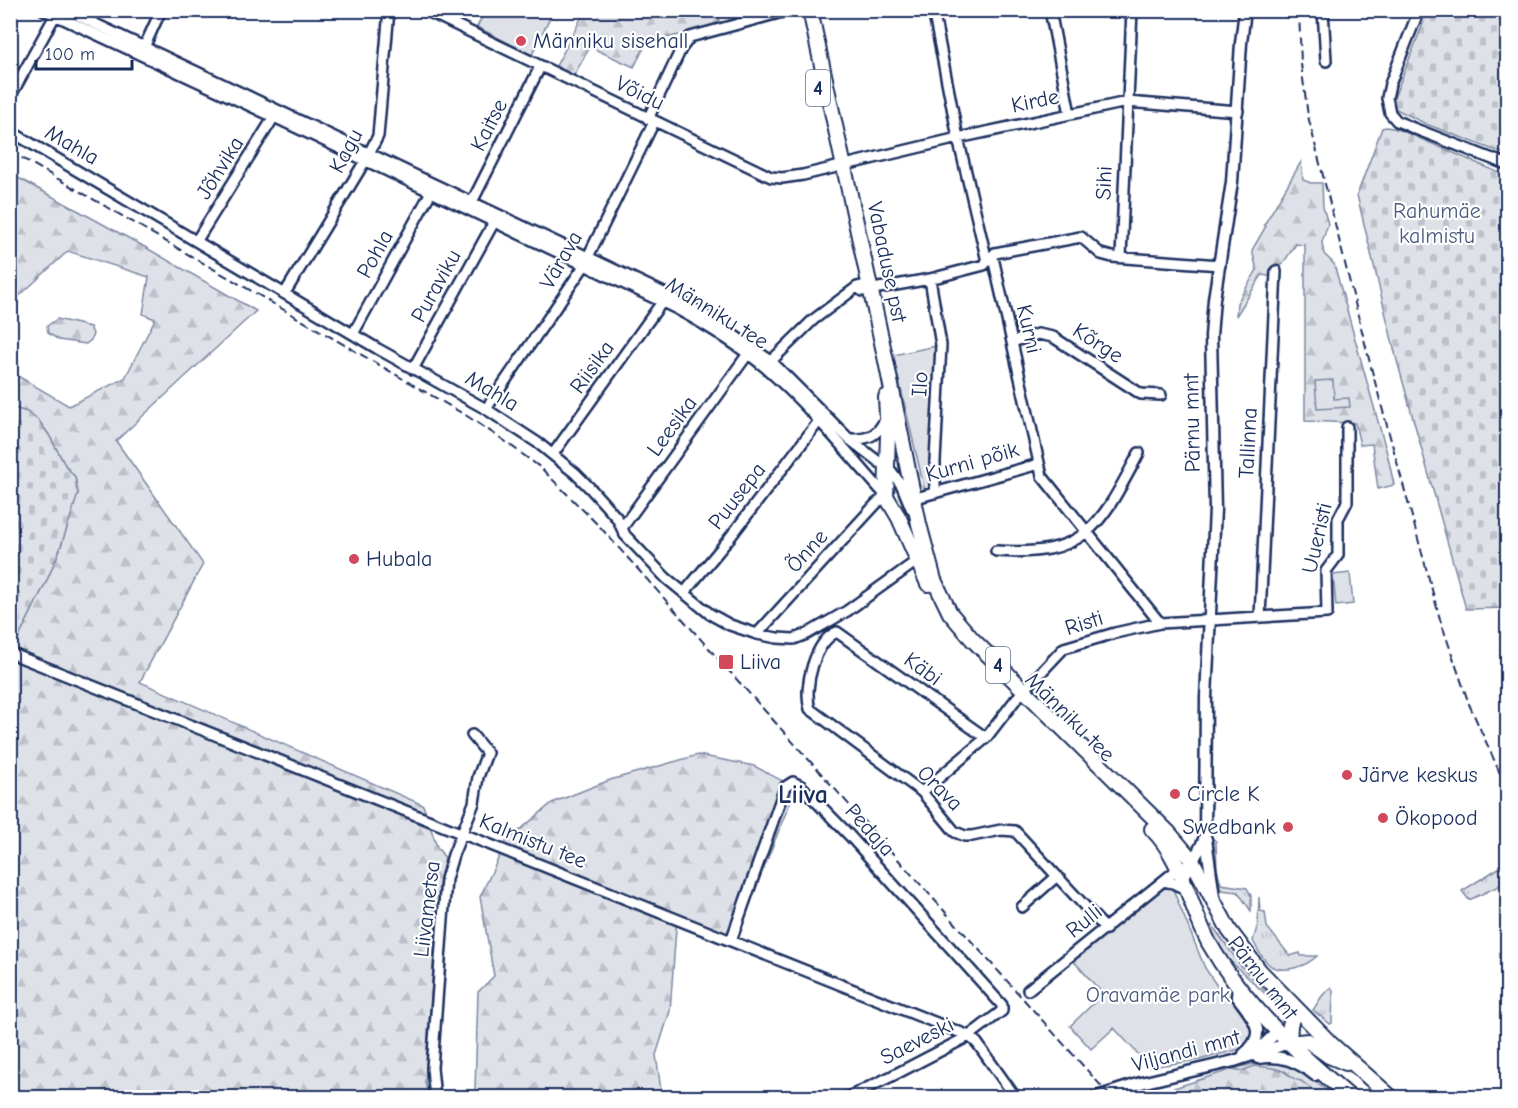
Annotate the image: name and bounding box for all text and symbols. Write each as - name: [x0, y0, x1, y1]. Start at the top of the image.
- place label: Männiku sisehall: [533, 28, 688, 54]
- scale bar: [36, 33, 132, 71]
- marker: Männiku sisehall: [514, 34, 528, 48]
- text: 100 m: [45, 44, 95, 65]
- street label: Võidu: [611, 70, 669, 116]
- road number: 4: [806, 70, 830, 106]
- street label: Kirde: [1009, 83, 1061, 119]
- street label: Kaitse: [465, 95, 513, 155]
- street label: Mahla: [40, 119, 104, 171]
- street label: Kagu: [324, 124, 368, 178]
- street label: Jõhvika: [191, 132, 249, 204]
- street label: Sihi: [1090, 166, 1118, 200]
- park label: Rahumäe kalmistu: [1393, 198, 1481, 249]
- street label: Vabaduse pst: [862, 199, 913, 325]
- street label: Pohla: [351, 225, 399, 283]
- street label: Värava: [534, 226, 588, 294]
- street label: Puraviku: [405, 245, 467, 327]
- street label: Männiku tee: [661, 271, 773, 355]
- street label: Kurni: [1011, 302, 1047, 356]
- street label: Kõrge: [1068, 317, 1128, 369]
- street label: Riisika: [564, 336, 620, 398]
- street label: Mahla: [461, 365, 523, 417]
- street label: Ilo: [906, 371, 934, 397]
- street label: Pärnu mnt: [1178, 373, 1206, 473]
- street label: Leesika: [641, 391, 703, 461]
- street label: Tallinna: [1233, 407, 1263, 479]
- street label: Kurni põik: [922, 436, 1022, 488]
- street label: Puusepa: [703, 457, 771, 535]
- street label: Uueristi: [1296, 500, 1338, 576]
- street label: Õnne: [781, 524, 833, 578]
- place label: Hubala: [366, 546, 432, 572]
- marker: Hubala: [347, 552, 361, 566]
- street label: Risti: [1062, 605, 1106, 641]
- street label: Käbi: [899, 647, 947, 691]
- road number: 4: [986, 647, 1010, 683]
- place label: Liiva: [740, 649, 781, 675]
- marker: Liiva: [717, 653, 735, 671]
- street label: Männiku tee: [1020, 667, 1120, 767]
- street label: Orava: [912, 760, 968, 816]
- place label: Järve keskus: [1359, 762, 1478, 788]
- marker: Järve keskus: [1340, 768, 1354, 782]
- district label: Liiva: [778, 780, 828, 810]
- place label: Circle K: [1187, 781, 1260, 807]
- marker: Circle K: [1168, 787, 1182, 801]
- street label: Pedaja: [840, 798, 900, 862]
- place label: Ökopood: [1395, 805, 1478, 831]
- street label: Kalmistu tee: [476, 808, 590, 874]
- marker: Ökopood: [1376, 811, 1390, 825]
- place label: Swedbank: [1182, 814, 1276, 840]
- marker: Swedbank: [1281, 820, 1295, 834]
- street label: Liivametsa: [408, 859, 446, 959]
- street label: Rulli: [1061, 899, 1107, 943]
- street label: Pärnu mnt: [1222, 931, 1304, 1026]
- park label: Oravamäe park: [1086, 982, 1230, 1008]
- street label: Saeveski: [876, 1011, 958, 1071]
- street label: Viljandi mnt: [1129, 1024, 1244, 1078]

